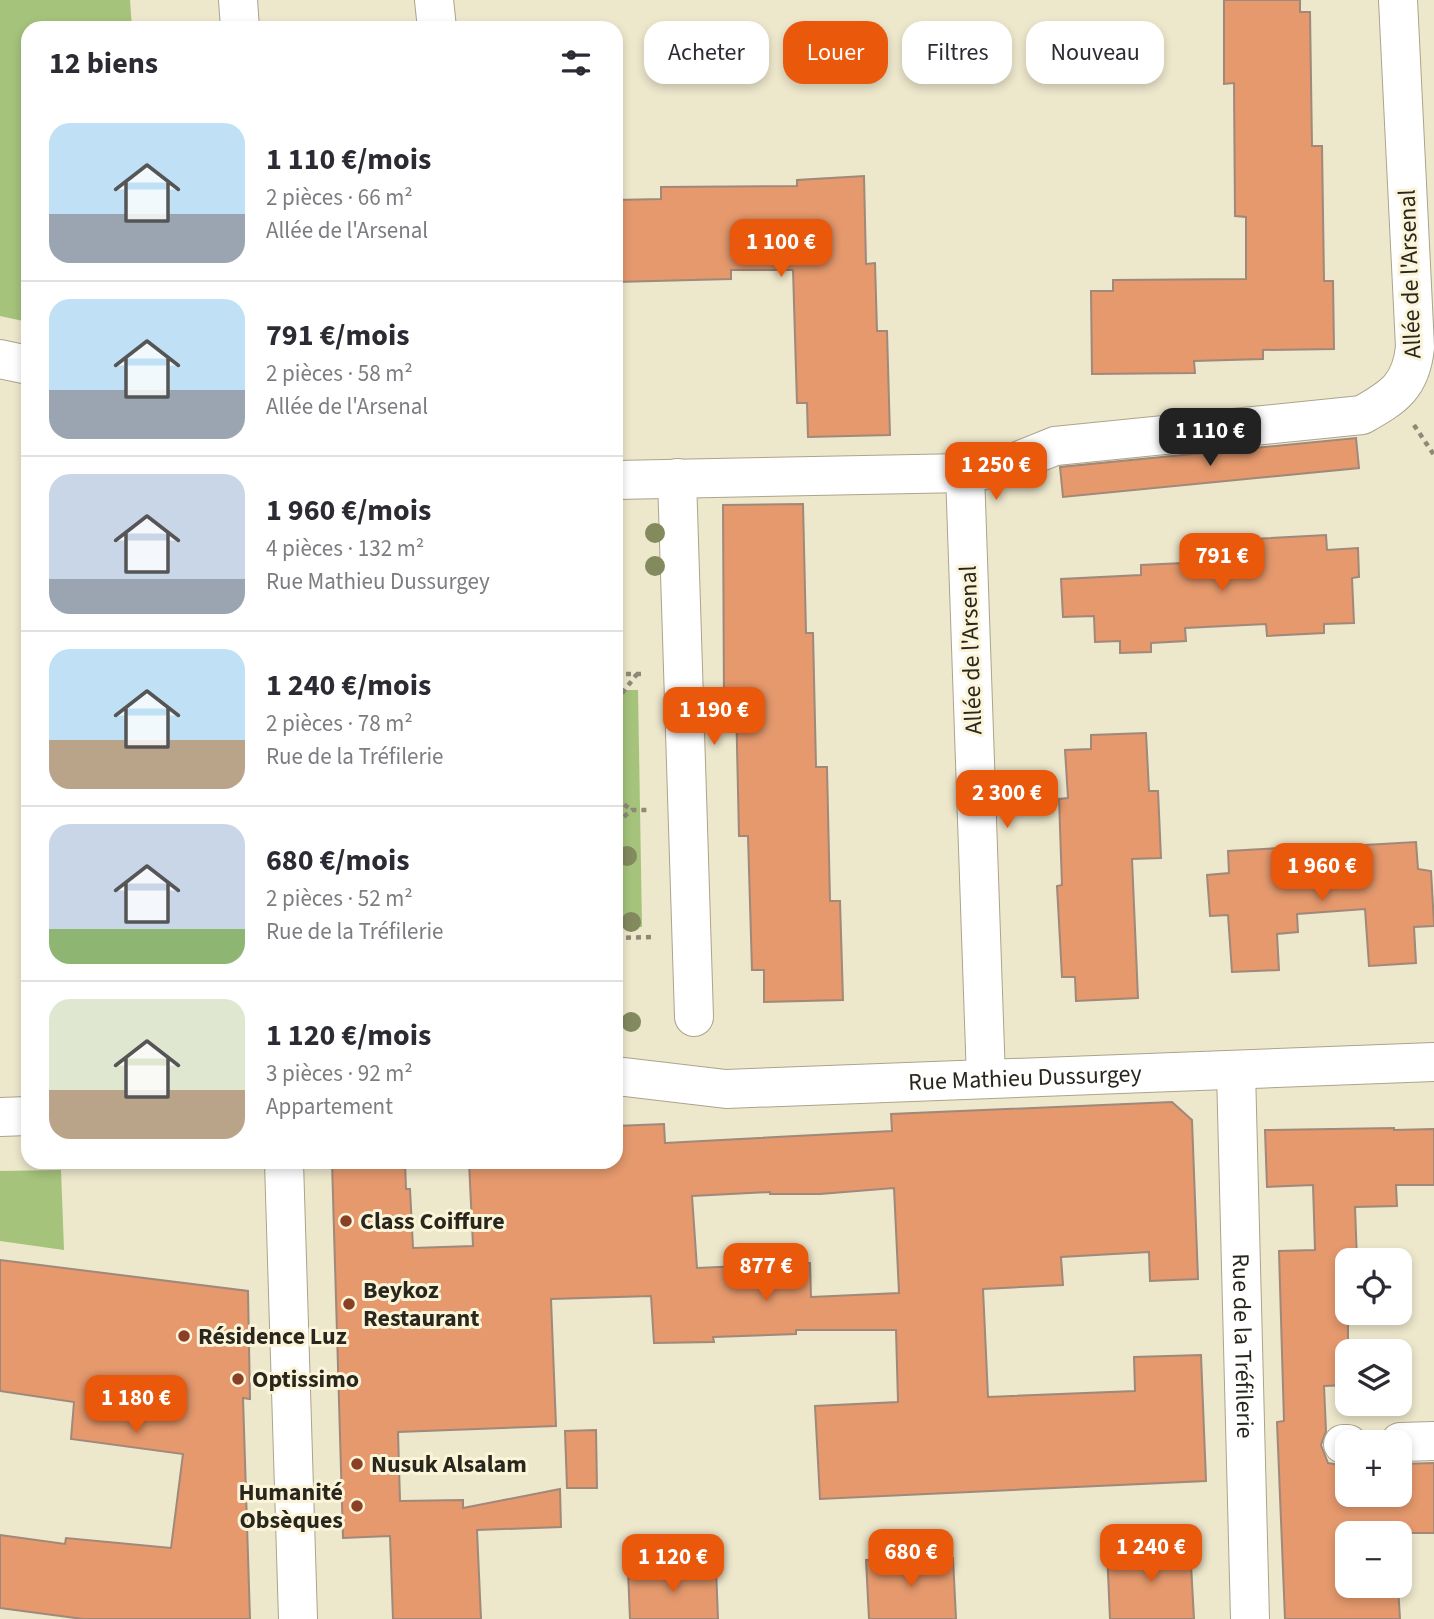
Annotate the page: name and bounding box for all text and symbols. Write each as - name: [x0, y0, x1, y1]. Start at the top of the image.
- chip: Acheter: [644, 21, 769, 84]
- chip: Louer: [783, 21, 888, 84]
- chip: Filtres: [902, 21, 1012, 84]
- chip: Nouveau: [1026, 21, 1164, 84]
- text: 12 biens: [49, 42, 158, 85]
- icon: filters: [557, 44, 595, 82]
- text: 1 110 €/mois: [266, 138, 431, 181]
- icon: home: [105, 151, 189, 235]
- text: 2 pièces · 66 m²: [266, 181, 413, 214]
- street label: Allée de l'Arsenal: [1390, 189, 1430, 359]
- text: Allée de l'Arsenal: [266, 214, 428, 247]
- pin: 1 100 €: [716, 219, 846, 279]
- text: 1 100 €: [746, 225, 816, 258]
- text: 791 €/mois: [266, 314, 409, 357]
- icon: home: [105, 327, 189, 411]
- text: 2 pièces · 58 m²: [266, 357, 413, 390]
- text: Allée de l'Arsenal: [266, 390, 428, 423]
- pin: 1 110 €: [1145, 408, 1275, 468]
- text: 1 110 €: [1175, 414, 1245, 447]
- pin: 1 250 €: [931, 442, 1061, 502]
- text: 1 250 €: [961, 448, 1031, 481]
- text: 1 960 €/mois: [266, 489, 431, 532]
- icon: home: [105, 502, 189, 586]
- text: 4 pièces · 132 m²: [266, 532, 424, 565]
- pin: 791 €: [1173, 534, 1271, 593]
- text: 791 €: [1195, 539, 1249, 572]
- text: Rue Mathieu Dussurgey: [266, 565, 490, 598]
- street label: Allée de l'Arsenal: [951, 565, 991, 735]
- text: 1 240 €/mois: [266, 664, 431, 707]
- icon: home: [105, 677, 189, 761]
- pin: 1 190 €: [649, 688, 779, 747]
- text: 1 190 €: [679, 693, 749, 726]
- text: 2 pièces · 78 m²: [266, 707, 413, 740]
- text: Rue de la Tréfilerie: [266, 740, 444, 773]
- pin: 2 300 €: [942, 770, 1072, 830]
- text: 2 300 €: [972, 776, 1042, 809]
- text: 680 €/mois: [266, 839, 409, 882]
- pin: 1 960 €: [1257, 844, 1387, 903]
- text: 1 960 €: [1287, 849, 1357, 882]
- icon: home: [105, 852, 189, 936]
- text: 2 pièces · 52 m²: [266, 882, 413, 915]
- text: Rue de la Tréfilerie: [266, 915, 444, 948]
- text: 1 120 €/mois: [266, 1014, 431, 1057]
- icon: home: [105, 1027, 189, 1111]
- street label: Rue Mathieu Dussurgey: [908, 1056, 1142, 1100]
- text: 3 pièces · 92 m²: [266, 1057, 413, 1090]
- text: Appartement: [266, 1090, 393, 1123]
- place label: Class Coiffure: [360, 1204, 505, 1239]
- marker: Class Coiffure: [338, 1213, 354, 1229]
- pin: 877 €: [717, 1244, 815, 1303]
- map controls: [1335, 1248, 1412, 1598]
- button: locate: [1335, 1248, 1412, 1325]
- text: 877 €: [739, 1249, 793, 1282]
- street label: Rue de la Tréfilerie: [1223, 1253, 1263, 1439]
- place label: Beykoz Restaurant: [363, 1273, 479, 1336]
- marker: Beykoz Restaurant: [341, 1296, 357, 1312]
- place label: Résidence Luz: [198, 1319, 347, 1354]
- marker: Résidence Luz: [176, 1328, 192, 1344]
- button: layers: [1335, 1339, 1412, 1416]
- place label: Optissimo: [252, 1362, 359, 1397]
- marker: Optissimo: [230, 1371, 246, 1387]
- pin: 1 180 €: [71, 1376, 201, 1435]
- text: 1 180 €: [101, 1381, 171, 1414]
- button: +: [1335, 1430, 1412, 1507]
- place label: Nusuk Alsalam: [371, 1447, 527, 1482]
- marker: Nusuk Alsalam: [349, 1456, 365, 1472]
- place label: Humanité Obsèques: [238, 1475, 343, 1538]
- marker: Humanité Obsèques: [349, 1498, 365, 1514]
- button: −: [1335, 1521, 1412, 1598]
- pin: 1 240 €: [1086, 1524, 1216, 1584]
- pin: 680 €: [862, 1530, 960, 1589]
- text: 1 240 €: [1116, 1530, 1186, 1563]
- pin: 1 120 €: [608, 1534, 738, 1594]
- text: 680 €: [884, 1535, 938, 1568]
- text: 1 120 €: [638, 1540, 708, 1573]

